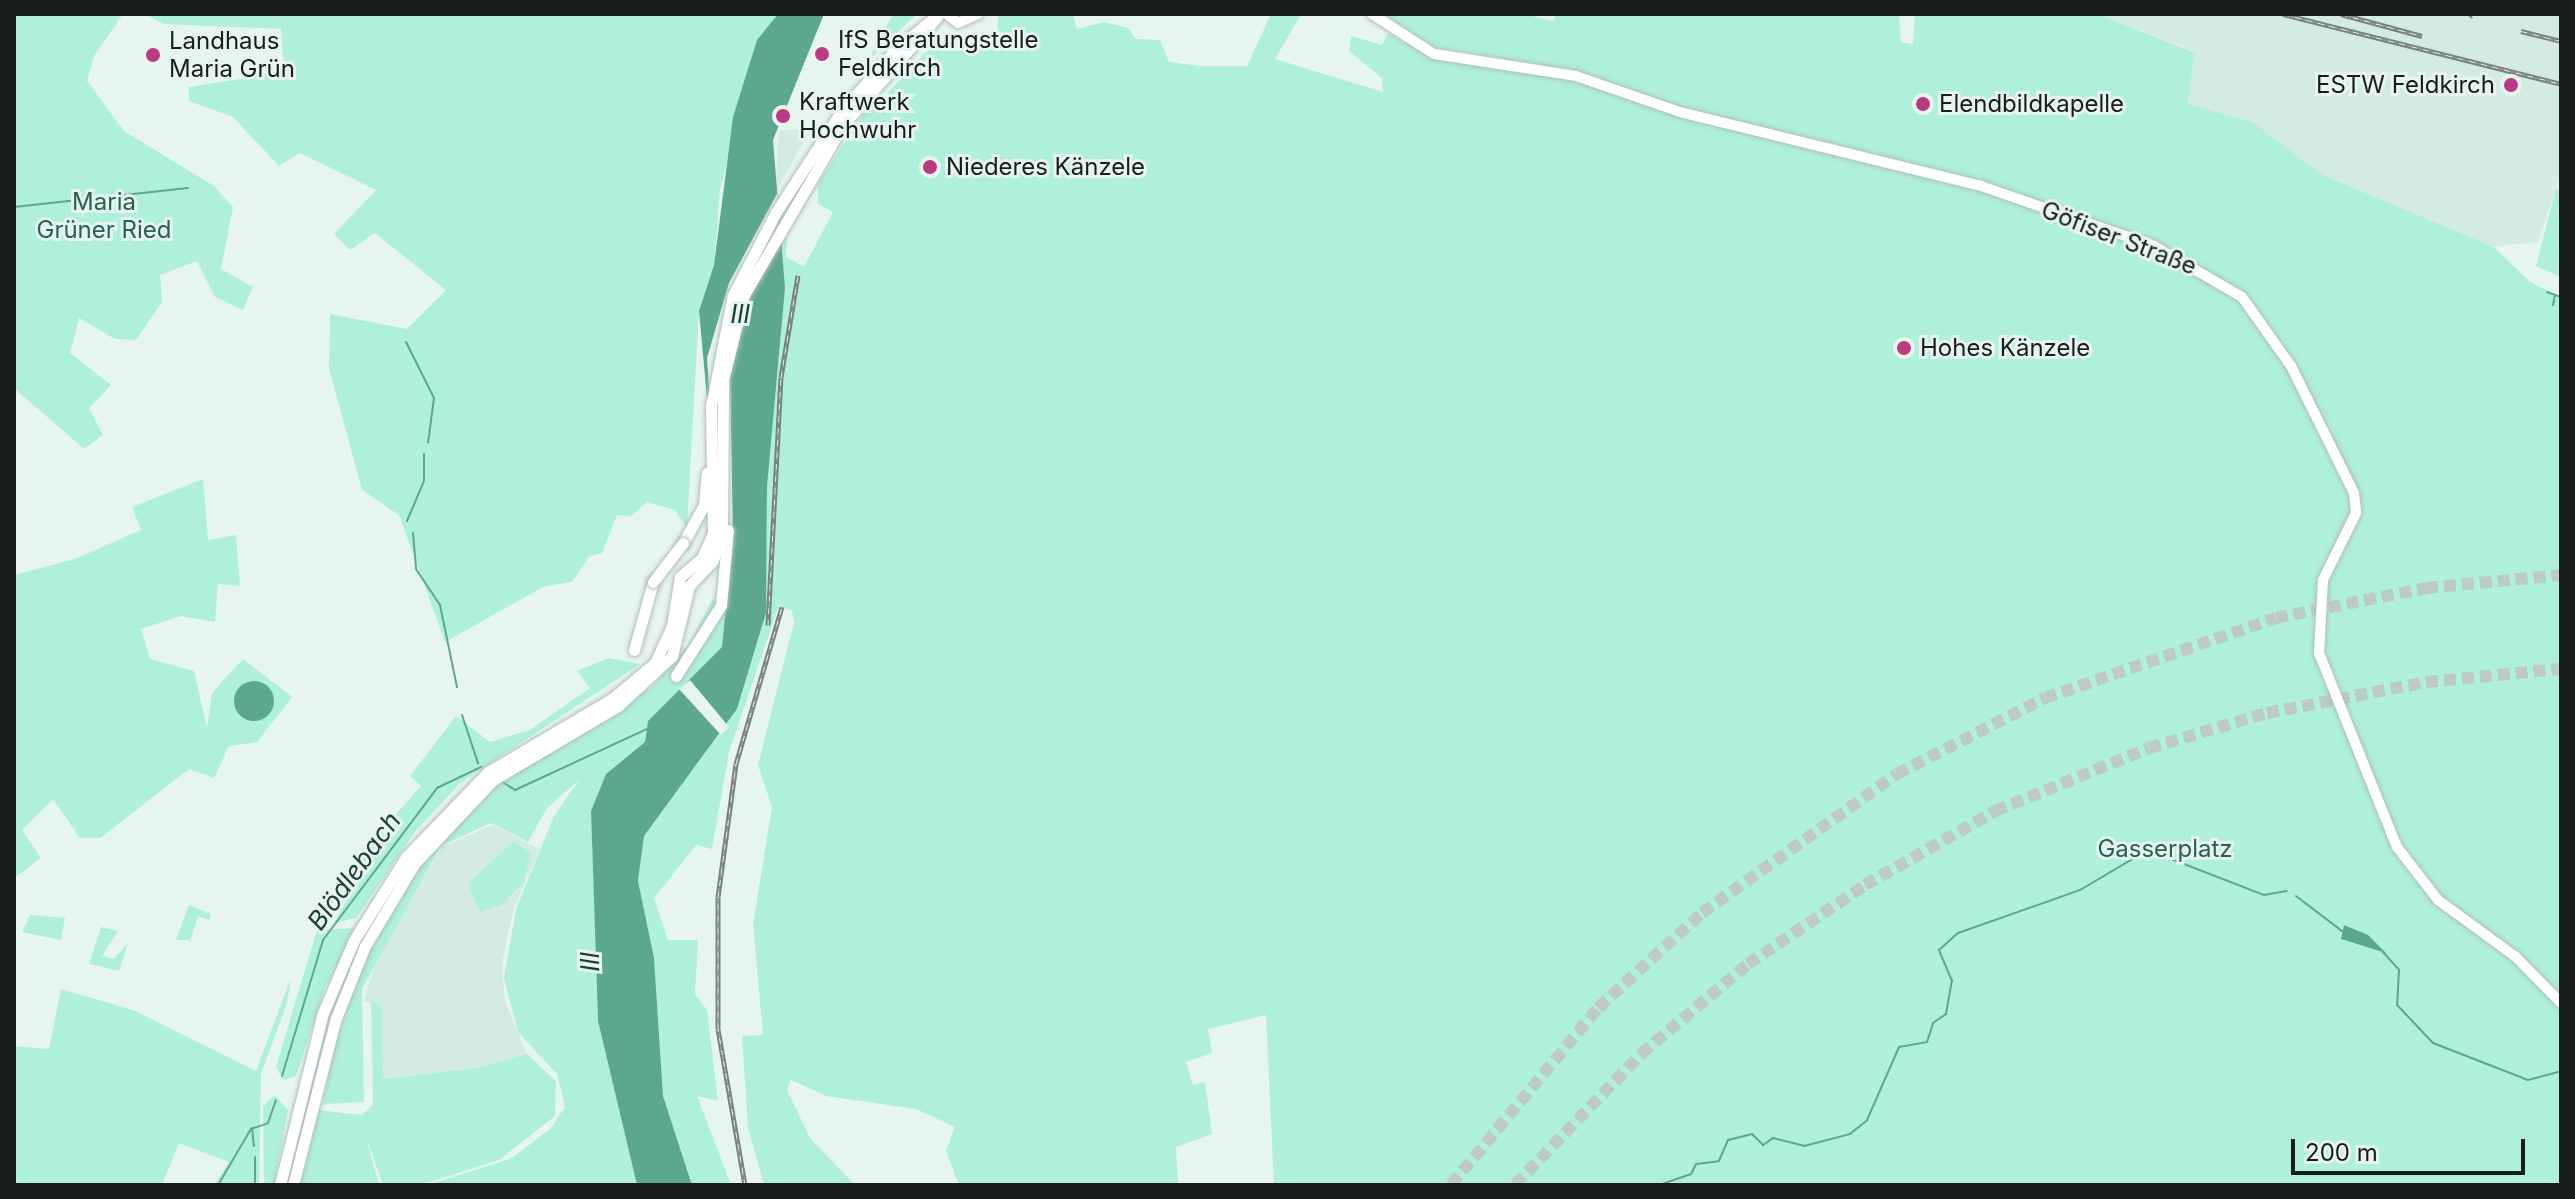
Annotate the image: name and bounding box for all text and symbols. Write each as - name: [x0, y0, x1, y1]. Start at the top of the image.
- place label: IfS Beratungstelle Feldkirch: [838, 26, 1039, 82]
- place label: Landhaus Maria Grün: [169, 27, 295, 83]
- marker: IfS Beratungstelle Feldkirch: [813, 45, 831, 63]
- marker: Landhaus Maria Grün: [144, 46, 162, 64]
- place label: ESTW Feldkirch: [2316, 71, 2495, 99]
- marker: ESTW Feldkirch: [2502, 76, 2520, 94]
- place label: Kraftwerk Hochwuhr: [799, 88, 916, 144]
- place label: Elendbildkapelle: [1939, 90, 2124, 118]
- marker: Elendbildkapelle: [1914, 95, 1932, 113]
- marker: Kraftwerk Hochwuhr: [774, 107, 792, 125]
- place label: Niederes Känzele: [946, 153, 1145, 181]
- marker: Niederes Känzele: [921, 158, 939, 176]
- park label: Maria Grüner Ried: [36, 188, 172, 244]
- street label: Göfiser Straße: [2037, 195, 2201, 281]
- water label: Ill: [730, 298, 750, 330]
- place label: Hohes Känzele: [1920, 334, 2090, 362]
- marker: Hohes Känzele: [1895, 339, 1913, 357]
- water label: Blödlebach: [301, 806, 407, 936]
- park label: Gasserplatz: [2097, 835, 2233, 863]
- water label: Ill: [574, 952, 606, 972]
- scale bar: [2295, 1123, 2529, 1173]
- text: 200 m: [2305, 1138, 2378, 1167]

